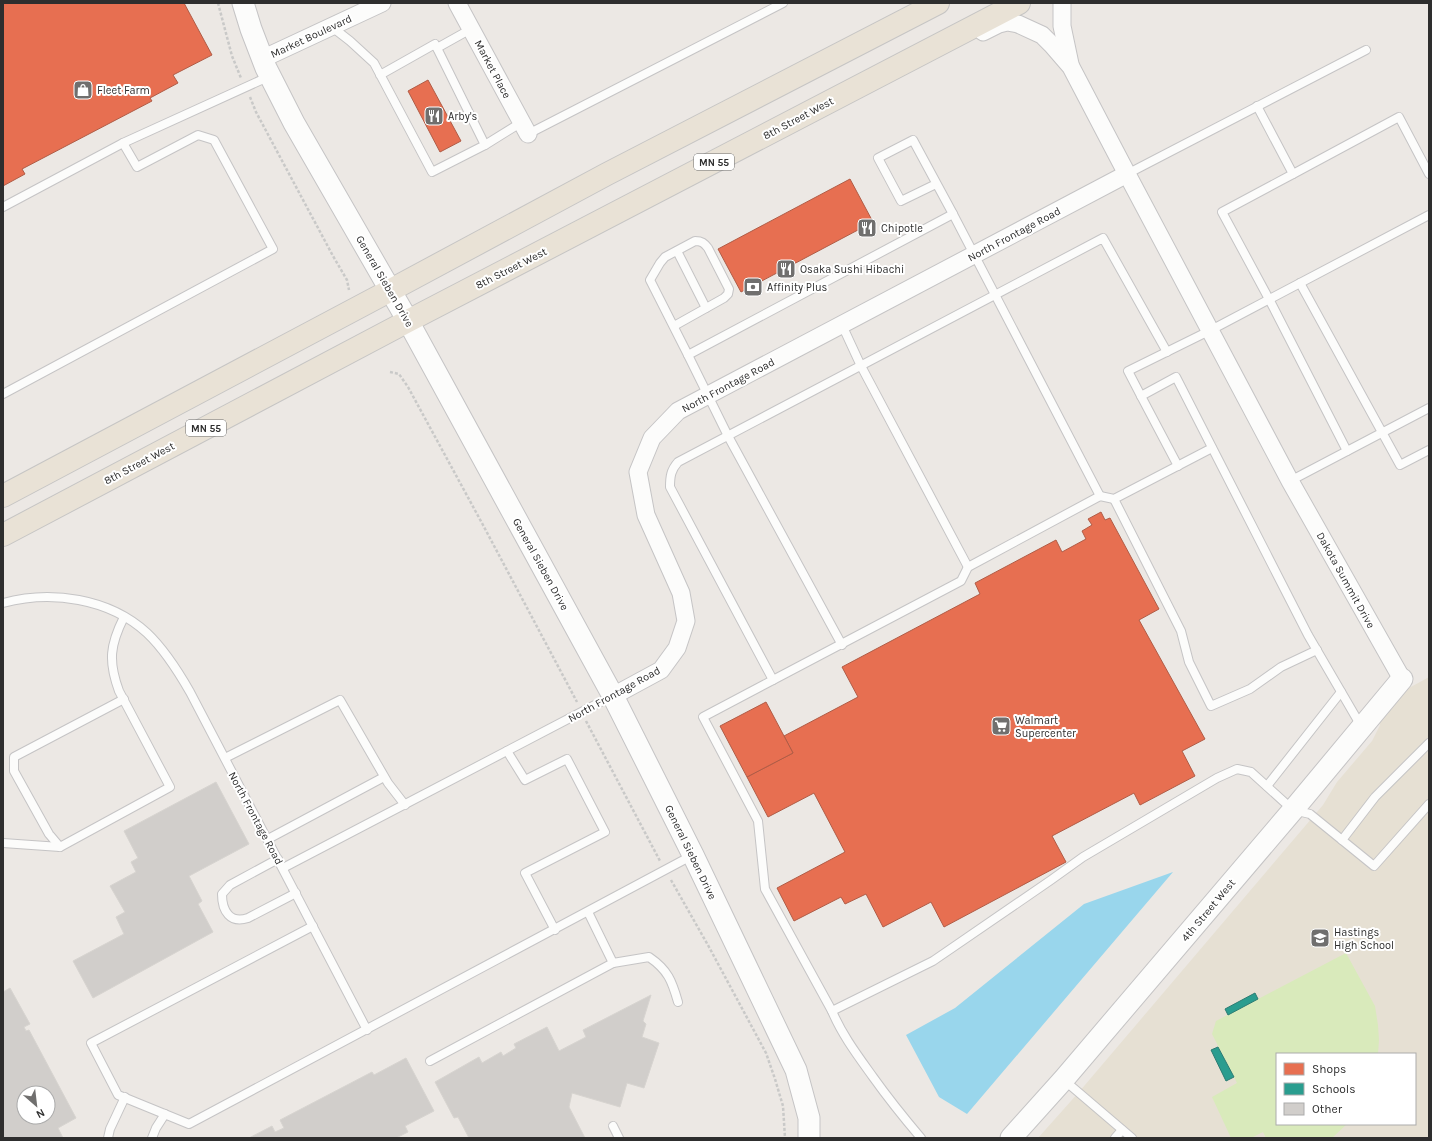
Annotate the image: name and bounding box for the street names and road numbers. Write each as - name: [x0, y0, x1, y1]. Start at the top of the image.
- street label: Market Boulevard: [268, 12, 354, 61]
- street label: Market Place: [472, 38, 514, 101]
- street label: 8th Street West: [761, 94, 836, 142]
- road number: MN 55: [694, 154, 734, 170]
- street label: North Frontage Road: [966, 204, 1063, 264]
- street label: General Sieben Drive: [353, 233, 416, 330]
- street label: 8th Street West: [474, 245, 549, 292]
- street label: North Frontage Road: [680, 355, 777, 415]
- road number: MN 55: [186, 420, 226, 436]
- street label: 8th Street West: [102, 439, 177, 487]
- street label: General Sieben Drive: [510, 516, 571, 613]
- street label: Dakota Summit Drive: [1314, 530, 1378, 631]
- street label: North Frontage Road: [566, 664, 663, 725]
- street label: North Frontage Road: [226, 770, 286, 867]
- street label: General Sieben Drive: [662, 803, 719, 902]
- street label: 4th Street West: [1179, 877, 1238, 944]

